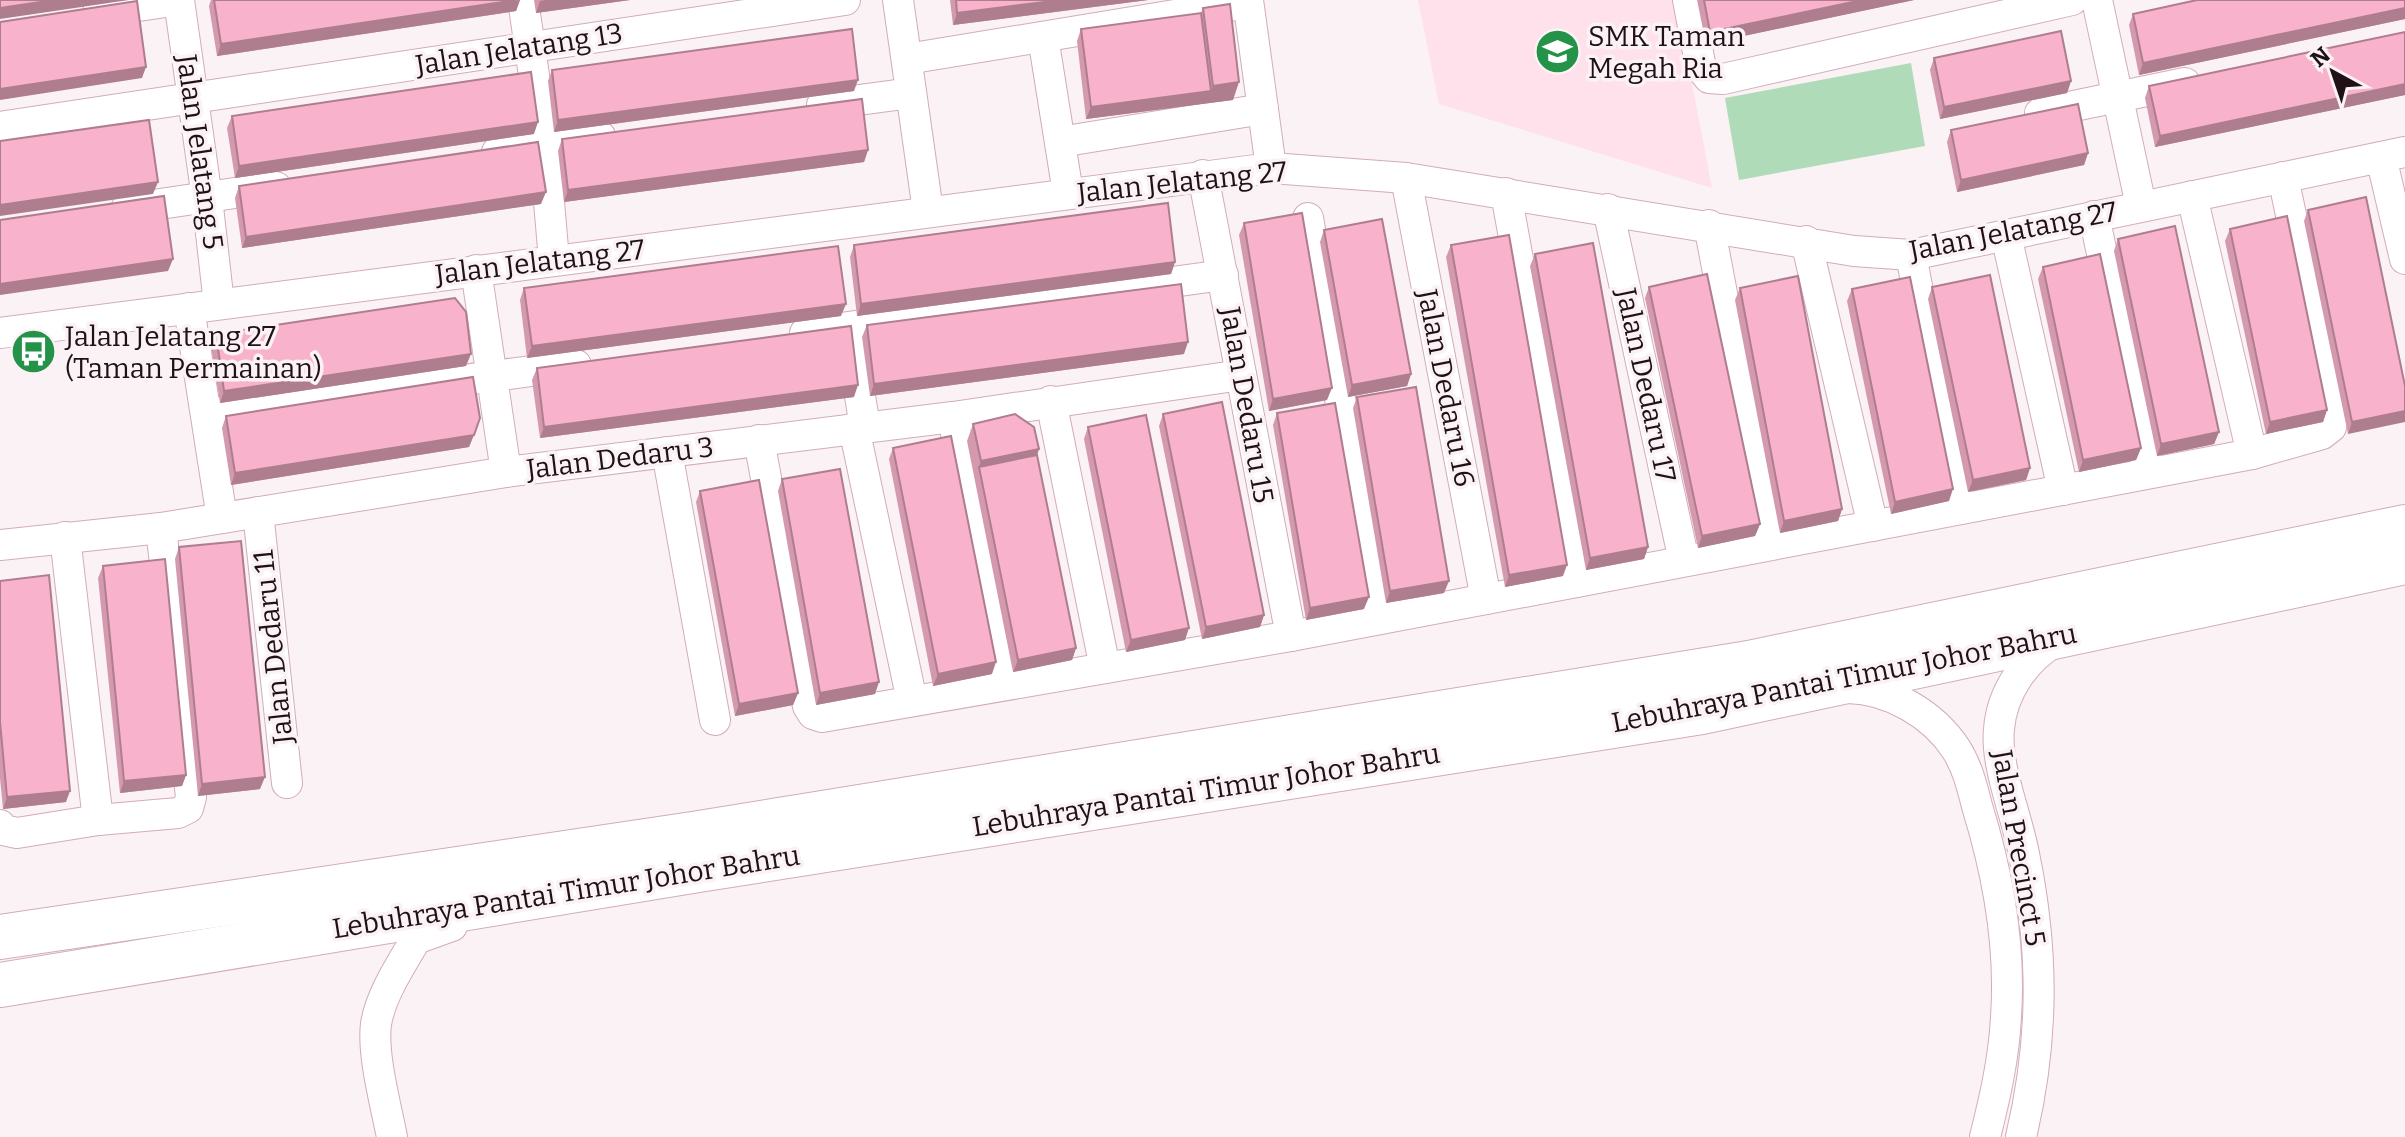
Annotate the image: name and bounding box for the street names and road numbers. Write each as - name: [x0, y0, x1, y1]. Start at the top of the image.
- street label: Jalan Jelatang 13: [412, 16, 625, 82]
- street label: Jalan Jelatang 5: [170, 51, 230, 252]
- street label: Jalan Jelatang 27: [1075, 155, 1288, 210]
- street label: Jalan Jelatang 27: [1905, 195, 2120, 267]
- street label: Jalan Jelatang 27: [432, 233, 647, 291]
- street label: Jalan Dedaru 17: [1609, 284, 1683, 485]
- street label: Jalan Dedaru 16: [1411, 286, 1481, 489]
- street label: Jalan Dedaru 15: [1213, 303, 1280, 506]
- street label: Jalan Dedaru 3: [524, 430, 715, 486]
- street label: Jalan Dedaru 11: [246, 548, 300, 747]
- street label: Lebuhraya Pantai Timur Johor Bahru: [1609, 617, 2079, 739]
- street label: Lebuhraya Pantai Timur Johor Bahru: [970, 737, 1442, 843]
- street label: Jalan Precinct 5: [1985, 746, 2052, 949]
- street label: Lebuhraya Pantai Timur Johor Bahru: [330, 839, 802, 945]

